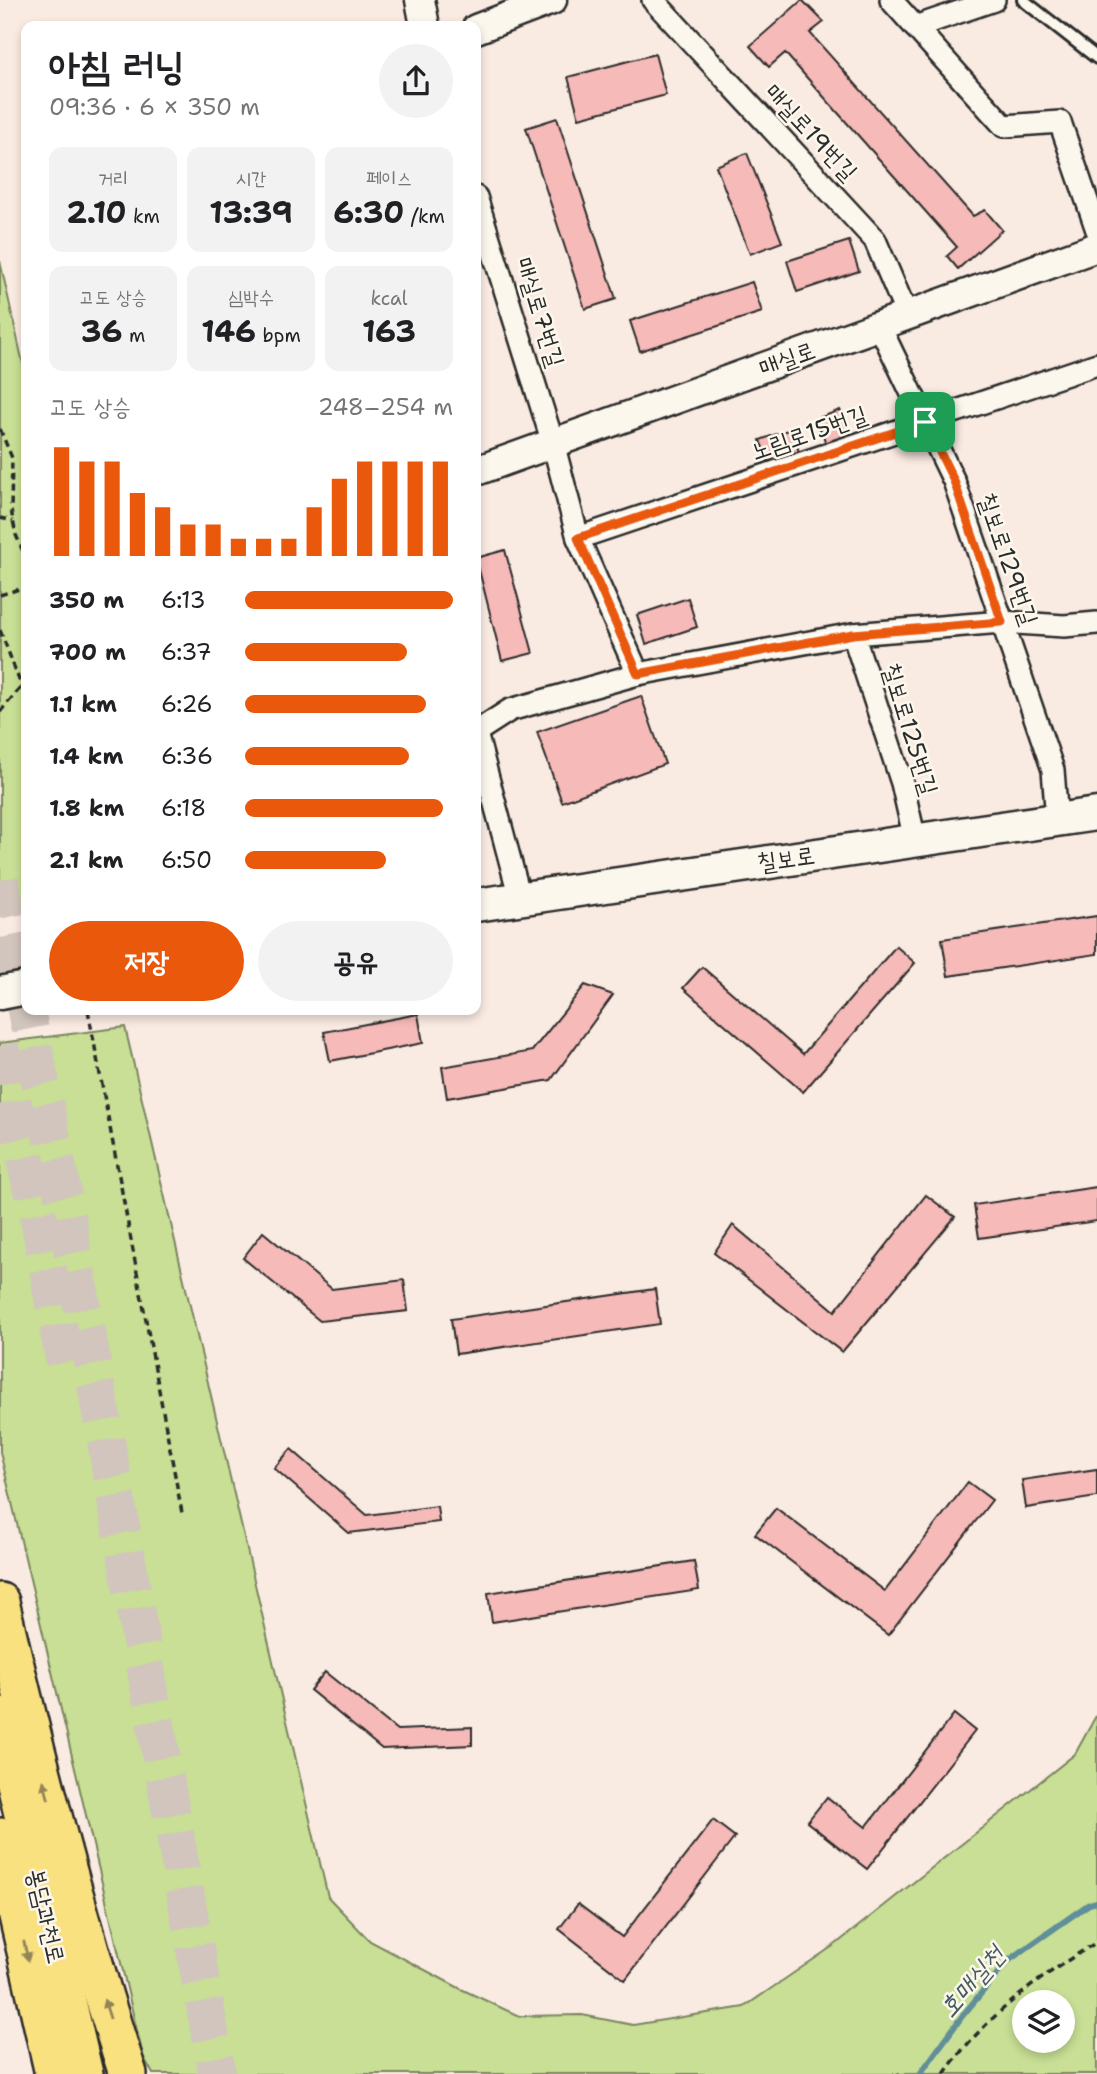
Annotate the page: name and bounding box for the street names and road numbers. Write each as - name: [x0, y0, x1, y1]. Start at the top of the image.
- street label: 매실로19번길: [758, 76, 864, 188]
- street label: 매실로7번길: [508, 253, 572, 371]
- street label: 매실로: [754, 334, 820, 384]
- street label: 노림로15번길: [747, 398, 871, 468]
- street label: 칠보로129번길: [970, 489, 1046, 629]
- street label: 칠보로125번길: [875, 659, 945, 799]
- street label: 칠보로: [755, 839, 817, 879]
- street label: 봉담과천로: [20, 1865, 72, 1967]

